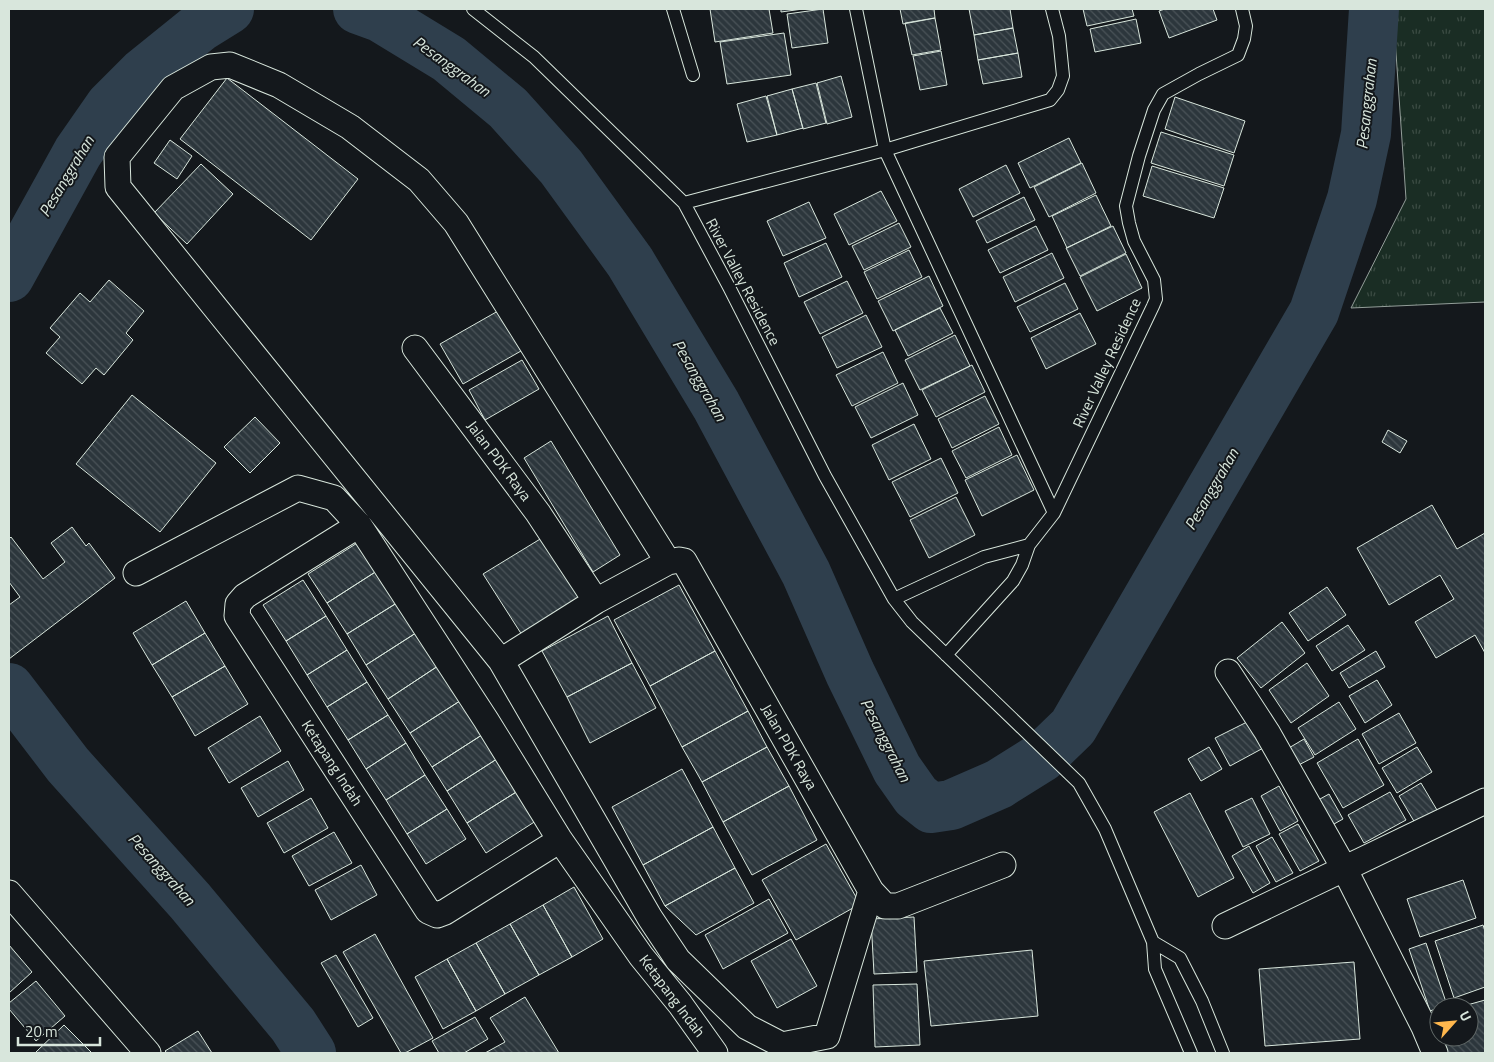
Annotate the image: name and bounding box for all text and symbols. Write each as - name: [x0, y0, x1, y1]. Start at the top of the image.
- water label: Pesanggrahan: [408, 30, 497, 103]
- water label: Pesanggrahan: [1349, 57, 1383, 150]
- water label: Pesanggrahan: [32, 130, 100, 221]
- street label: River Valley Residence: [700, 214, 787, 349]
- street label: River Valley Residence: [1066, 294, 1147, 432]
- water label: Pesanggrahan: [667, 335, 734, 426]
- street label: Jalan PDK Raya: [461, 415, 538, 506]
- water label: Pesanggrahan: [1178, 443, 1245, 534]
- water label: Pesanggrahan: [855, 694, 918, 787]
- street label: Jalan PDK Raya: [755, 699, 824, 794]
- street label: Ketapang Indah: [296, 715, 369, 810]
- water label: Pesanggrahan: [123, 827, 202, 912]
- street label: Ketapang Indah: [634, 950, 711, 1042]
- north arrow: [1429, 997, 1479, 1047]
- text: U: [1455, 1007, 1477, 1025]
- scale bar: [18, 1014, 100, 1046]
- text: 20 m: [25, 1020, 58, 1043]

